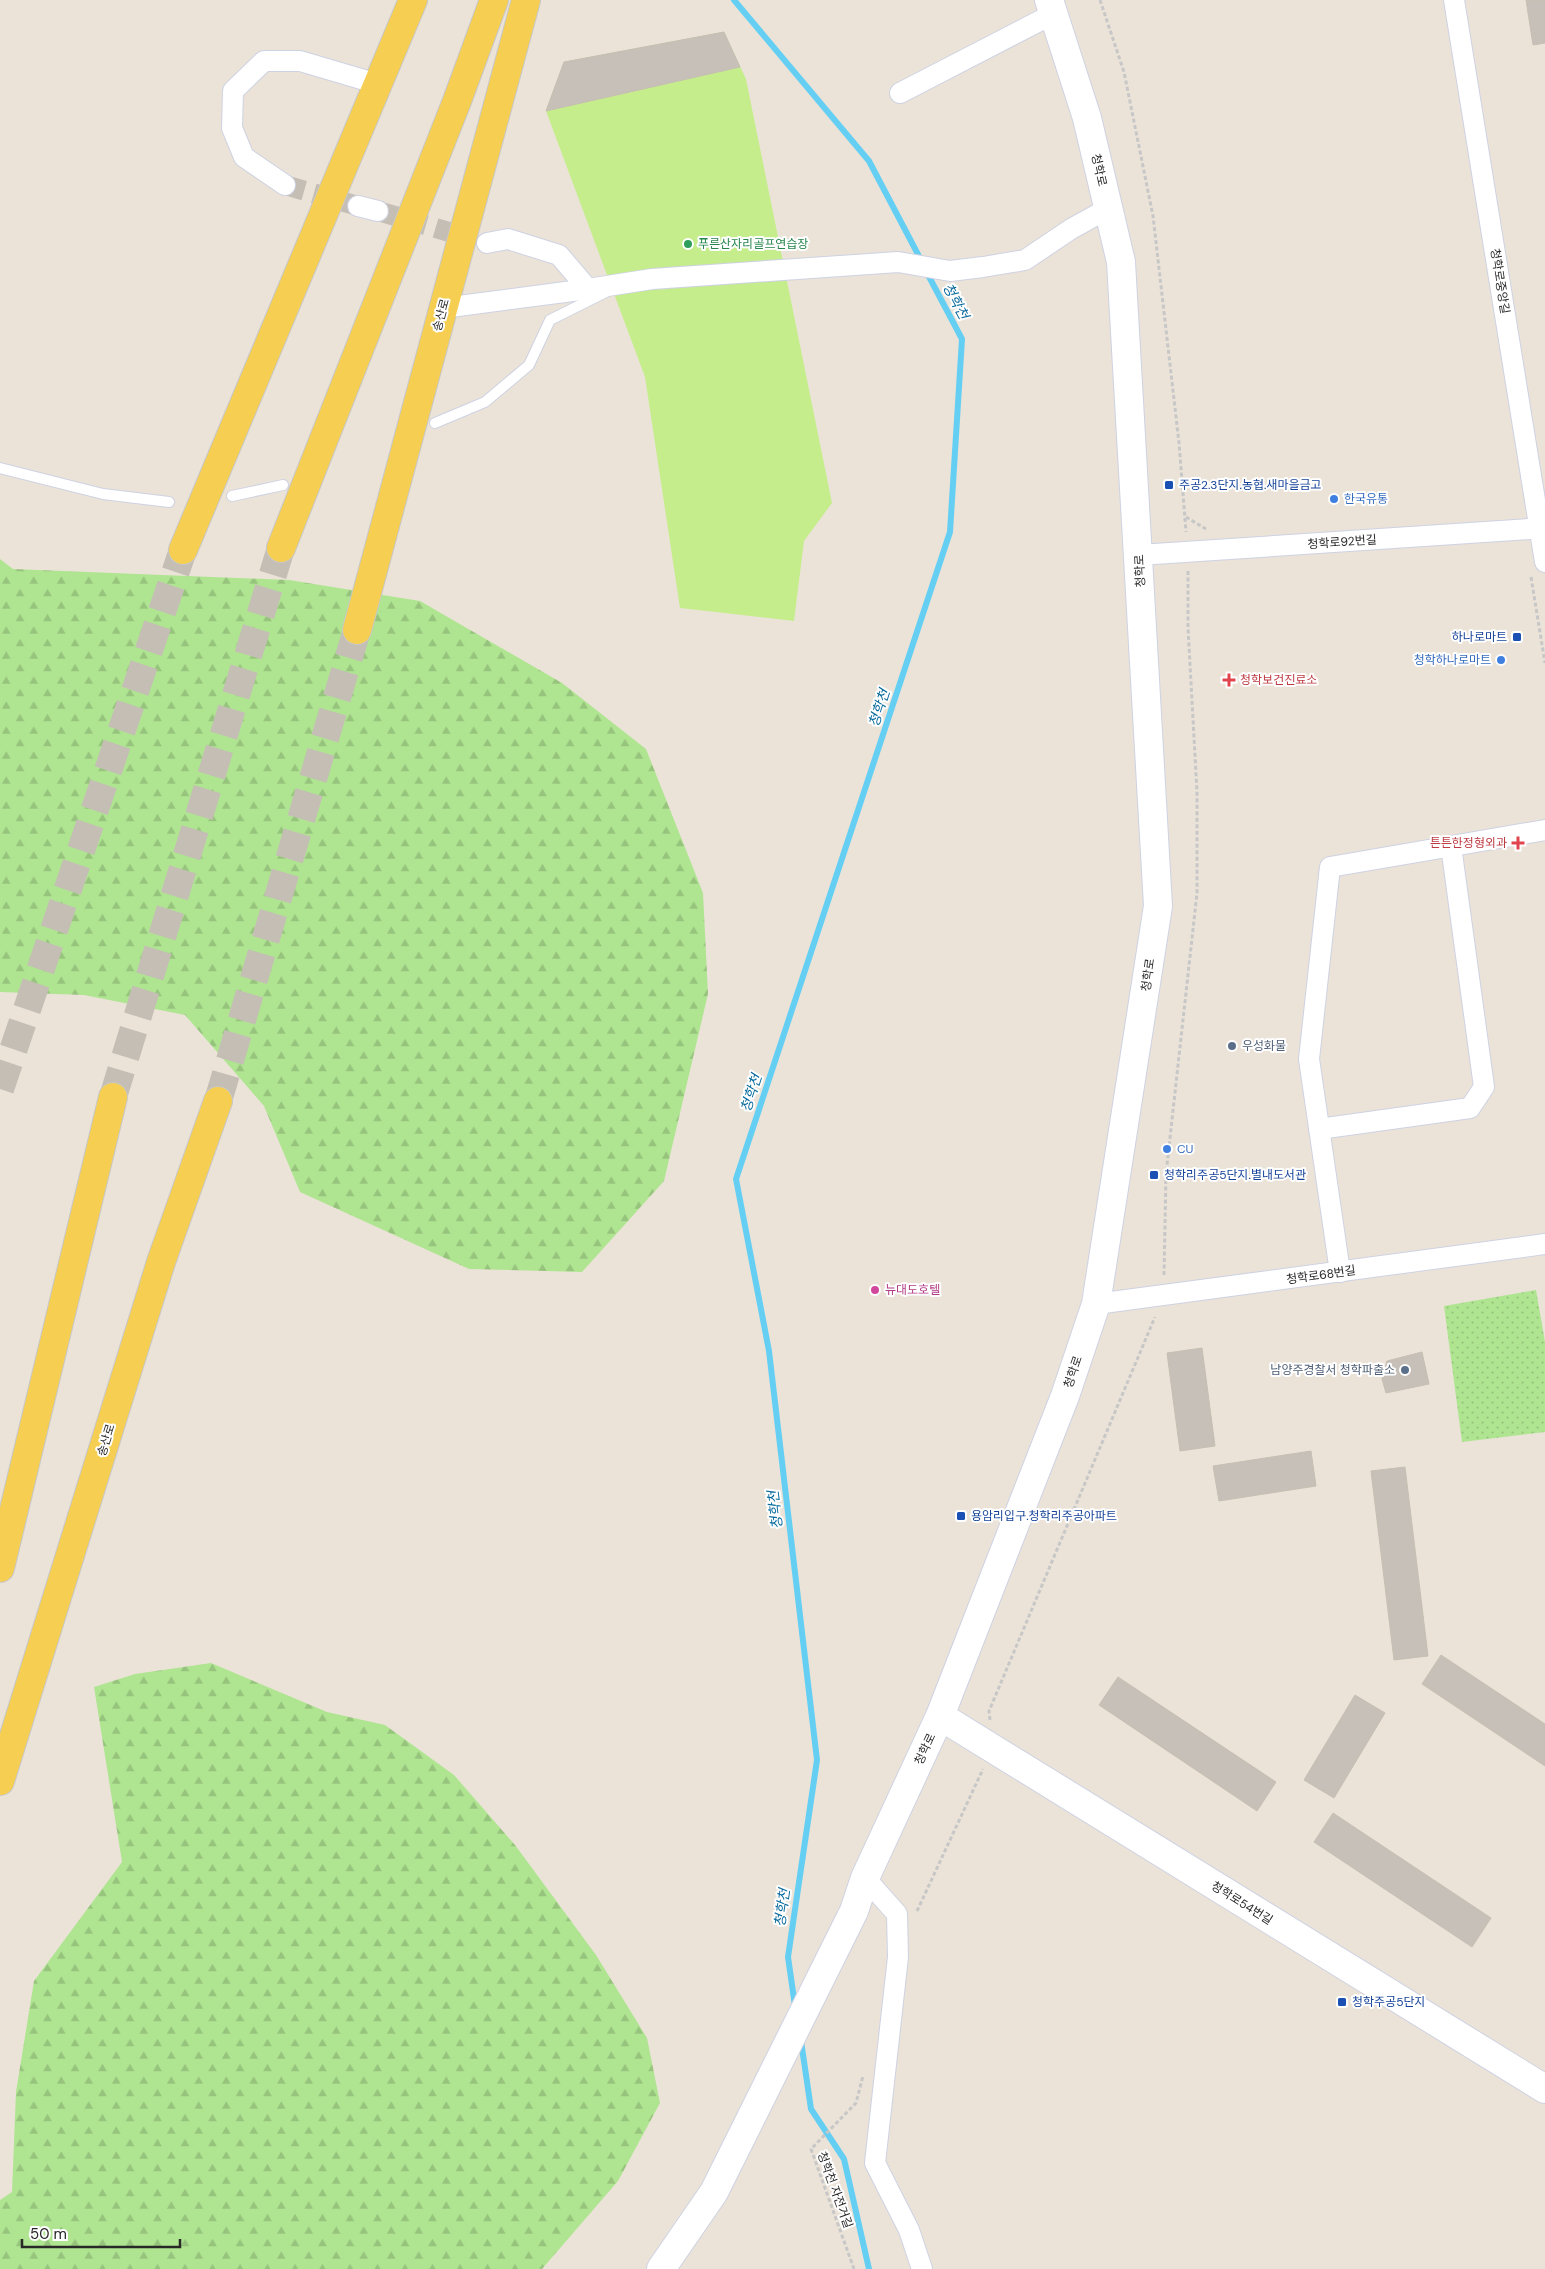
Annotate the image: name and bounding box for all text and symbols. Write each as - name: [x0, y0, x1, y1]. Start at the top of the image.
- street label: 청학로: [1087, 152, 1111, 188]
- place label: 푸른산자리골프연습장: [698, 236, 808, 252]
- marker: 푸른산자리골프연습장: [682, 238, 694, 250]
- street label: 청학로중앙길: [1487, 247, 1513, 315]
- water label: 청학천: [939, 280, 974, 323]
- street label: 송산로: [429, 297, 453, 333]
- place label: 주공2.3단지.농협.새마을금고: [1179, 477, 1322, 493]
- marker: 주공2.3단지.농협.새마을금고: [1163, 479, 1175, 491]
- place label: 한국유통: [1344, 491, 1388, 507]
- marker: 한국유통: [1328, 493, 1340, 505]
- street label: 청학로92번길: [1307, 532, 1377, 552]
- street label: 청학로: [1131, 554, 1149, 588]
- place label: 하나로마트: [1452, 629, 1507, 645]
- marker: 하나로마트: [1511, 631, 1523, 643]
- place label: 청학하나로마트: [1414, 652, 1491, 668]
- marker: 청학하나로마트: [1495, 654, 1507, 666]
- place label: 청학보건진료소: [1240, 672, 1317, 688]
- marker: 청학보건진료소: [1222, 673, 1236, 687]
- water label: 청학천: [864, 686, 894, 729]
- place label: 튼튼한정형외과: [1430, 835, 1507, 851]
- marker: 튼튼한정형외과: [1511, 836, 1525, 850]
- street label: 청학로: [1138, 957, 1158, 993]
- place label: 우성화물: [1242, 1038, 1286, 1054]
- marker: 우성화물: [1226, 1040, 1238, 1052]
- water label: 청학천: [736, 1071, 766, 1114]
- place label: CU: [1177, 1141, 1194, 1157]
- marker: CU: [1161, 1143, 1173, 1155]
- place label: 청학리주공5단지.별내도서관: [1164, 1167, 1306, 1183]
- marker: 청학리주공5단지.별내도서관: [1148, 1169, 1160, 1181]
- street label: 청학로68번길: [1285, 1262, 1357, 1288]
- place label: 뉴대도호텔: [885, 1282, 940, 1298]
- marker: 뉴대도호텔: [869, 1284, 881, 1296]
- street label: 청학로: [1060, 1354, 1086, 1390]
- place label: 남양주경찰서 청학파출소: [1270, 1362, 1395, 1378]
- marker: 남양주경찰서 청학파출소: [1399, 1364, 1411, 1376]
- street label: 송산로: [94, 1422, 118, 1458]
- water label: 청학천: [764, 1489, 786, 1530]
- place label: 용암리입구.청학리주공아파트: [971, 1508, 1117, 1524]
- marker: 용암리입구.청학리주공아파트: [955, 1510, 967, 1522]
- street label: 청학로: [911, 1731, 939, 1767]
- street label: 청학로54번길: [1208, 1878, 1276, 1928]
- water label: 청학천: [770, 1887, 794, 1928]
- place label: 청학주공5단지: [1352, 1994, 1426, 2010]
- marker: 청학주공5단지: [1336, 1996, 1348, 2008]
- street label: 청학천 자전거길: [814, 2149, 856, 2231]
- scale bar: [22, 2216, 180, 2248]
- text: 50 m: [30, 2224, 67, 2244]

